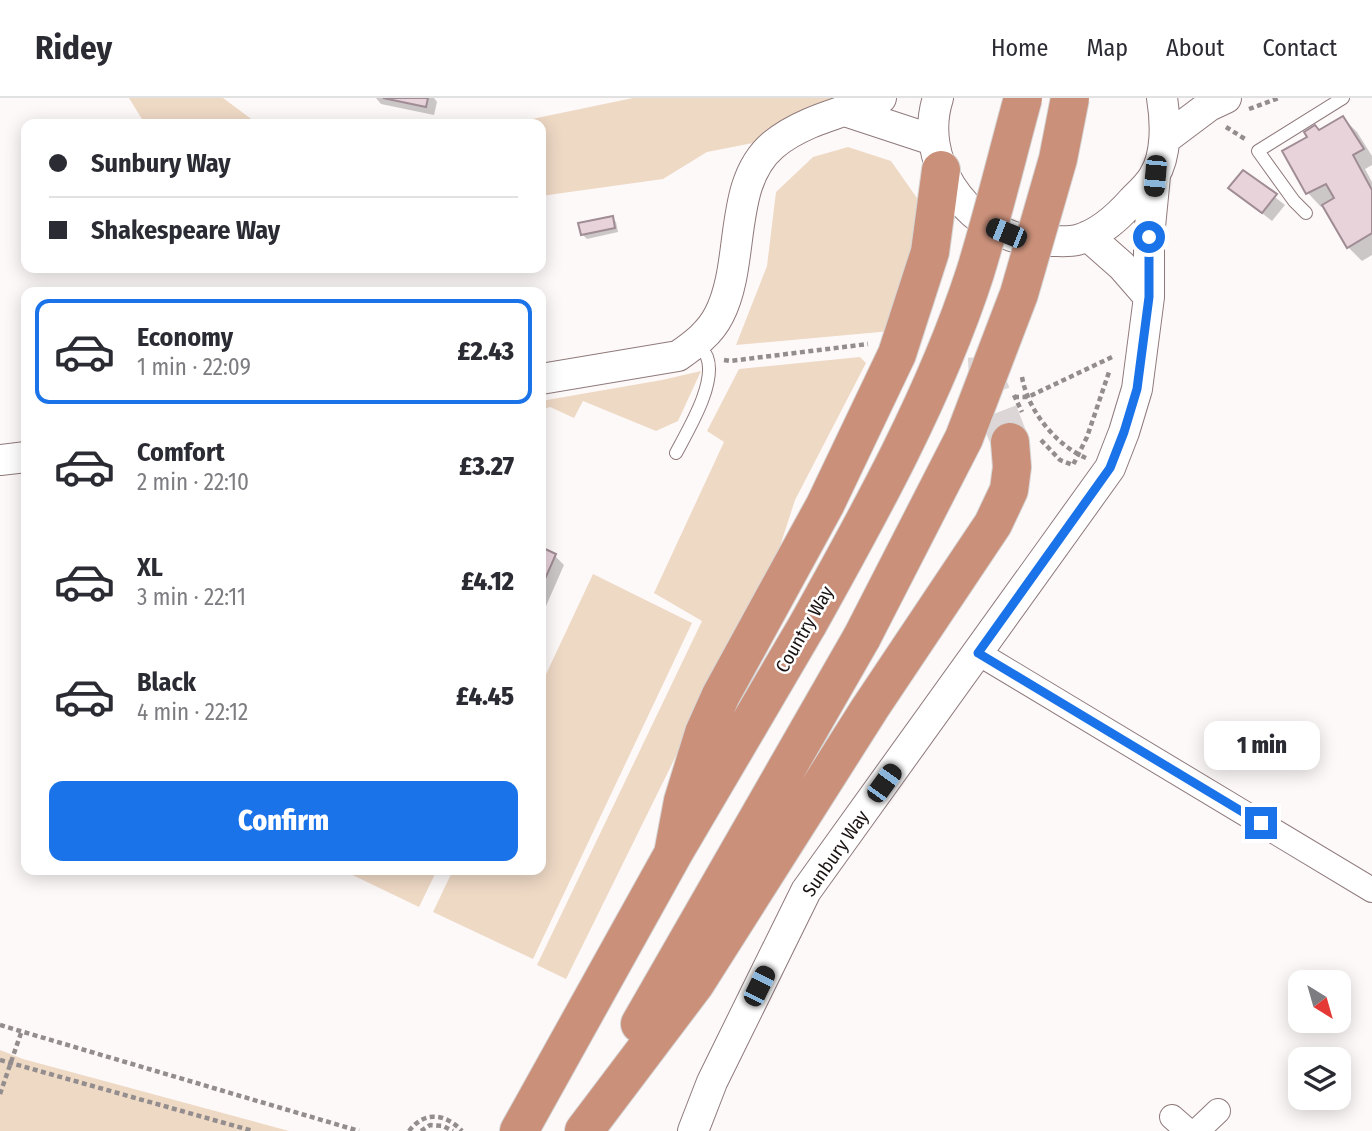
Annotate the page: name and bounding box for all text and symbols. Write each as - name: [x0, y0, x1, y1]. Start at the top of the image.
- text: Ridey: [35, 28, 112, 68]
- text: Home: [991, 34, 1048, 62]
- text: Map: [1086, 34, 1128, 62]
- text: About: [1166, 34, 1224, 62]
- text: Contact: [1262, 34, 1337, 62]
- text: Sunbury Way: [91, 148, 231, 179]
- car: [1143, 154, 1168, 198]
- text: Shakespeare Way: [91, 215, 280, 246]
- car: [983, 215, 1030, 251]
- route start: [1133, 221, 1165, 253]
- icon: car: [53, 320, 116, 383]
- text: Economy: [137, 322, 233, 353]
- text: £2.43: [458, 336, 514, 367]
- text: 1 min · 22:09: [137, 353, 251, 381]
- icon: car: [53, 435, 116, 498]
- text: Comfort: [137, 437, 225, 468]
- text: £3.27: [459, 451, 514, 482]
- text: 2 min · 22:10: [137, 468, 249, 496]
- icon: car: [53, 550, 116, 613]
- text: XL: [137, 552, 163, 583]
- text: £4.12: [461, 566, 514, 597]
- street label: Country Way: [770, 581, 839, 677]
- text: 3 min · 22:11: [137, 583, 246, 611]
- icon: car: [53, 665, 116, 728]
- text: Black: [137, 667, 196, 698]
- text: £4.45: [456, 681, 514, 712]
- text: 4 min · 22:12: [137, 698, 248, 726]
- callout: 1 min: [1203, 722, 1319, 770]
- text: 1 min: [1237, 731, 1287, 759]
- car: [864, 760, 905, 806]
- button: Confirm: [49, 781, 518, 861]
- street label: Sunbury Way: [797, 805, 874, 901]
- route end: [1245, 807, 1277, 839]
- car: [741, 963, 778, 1009]
- north arrow: [1288, 970, 1351, 1032]
- map controls: [1288, 970, 1351, 1110]
- button: layers: [1288, 1047, 1351, 1110]

